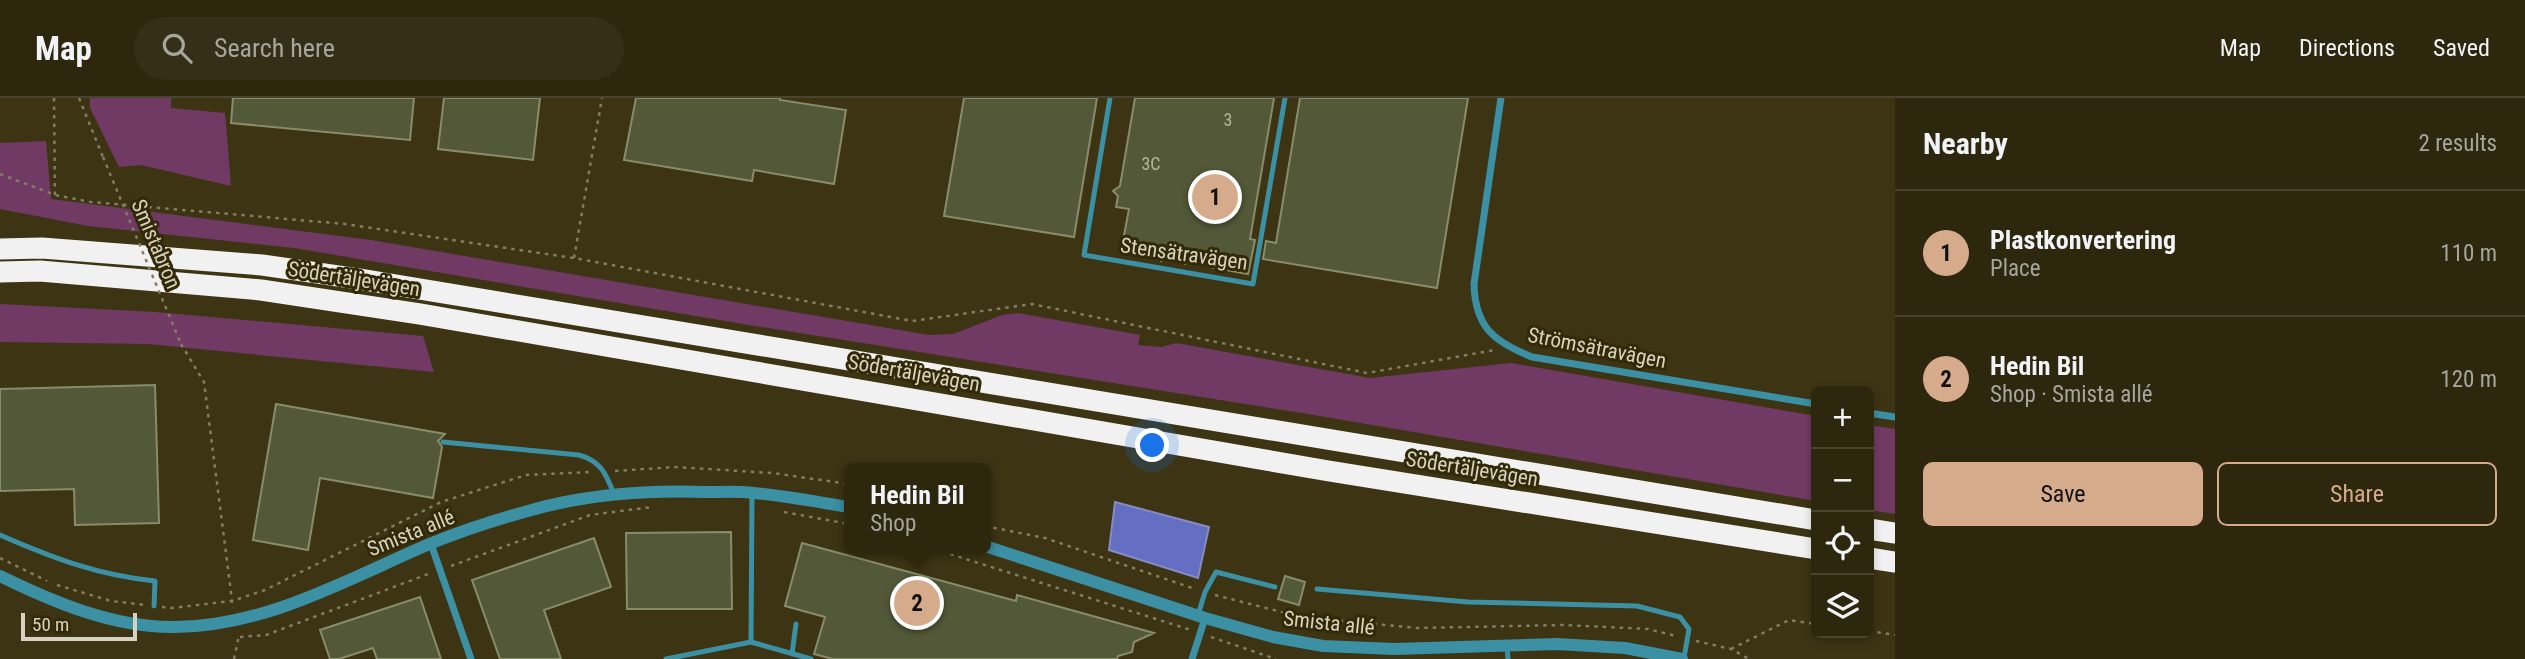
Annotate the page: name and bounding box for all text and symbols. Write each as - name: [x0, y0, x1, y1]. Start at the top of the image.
- search box: [134, 17, 624, 80]
- text: Map: [35, 29, 92, 68]
- icon: search: [158, 29, 196, 67]
- text: Search here: [214, 33, 335, 63]
- text: Map: [2220, 34, 2261, 62]
- text: Directions: [2299, 34, 2395, 62]
- text: Saved: [2433, 34, 2490, 62]
- house number: 3: [1224, 109, 1232, 130]
- text: Nearby: [1923, 126, 2008, 161]
- text: 2 results: [2419, 130, 2497, 157]
- house number: 3C: [1141, 153, 1161, 174]
- pin: 1: [1192, 171, 1238, 223]
- street label: Smistabron: [126, 196, 186, 292]
- text: Plastkonvertering: [1990, 225, 2176, 255]
- street label: Stensätravägen: [1119, 233, 1249, 275]
- text: 1: [1940, 240, 1952, 267]
- text: 110 m: [2440, 240, 2497, 267]
- text: Place: [1990, 255, 2040, 282]
- street label: Södertäljevägen: [286, 257, 422, 301]
- street label: Strömsätravägen: [1526, 323, 1668, 373]
- street label: Södertäljevägen: [846, 350, 982, 396]
- text: Hedin Bil: [1990, 351, 2084, 381]
- text: 2: [1940, 366, 1952, 393]
- text: 120 m: [2440, 366, 2497, 393]
- text: Shop · Smista allé: [1990, 381, 2153, 408]
- map controls: [1811, 386, 1874, 638]
- button: +: [1811, 386, 1874, 449]
- your location: [1135, 428, 1169, 462]
- street label: Södertäljevägen: [1404, 447, 1540, 491]
- button: −: [1811, 449, 1874, 512]
- button: Save: [1923, 462, 2203, 526]
- button: Share: [2217, 462, 2497, 526]
- popup: [844, 463, 991, 554]
- text: Hedin Bil: [870, 480, 965, 510]
- street label: Smista allé: [364, 505, 458, 561]
- text: Shop: [870, 510, 916, 537]
- button: locate: [1811, 512, 1874, 575]
- button: layers: [1811, 575, 1874, 638]
- pin: 2: [894, 577, 940, 629]
- street label: Smista allé: [1282, 606, 1376, 640]
- scale bar: [21, 610, 136, 642]
- text: 50 m: [32, 613, 69, 636]

